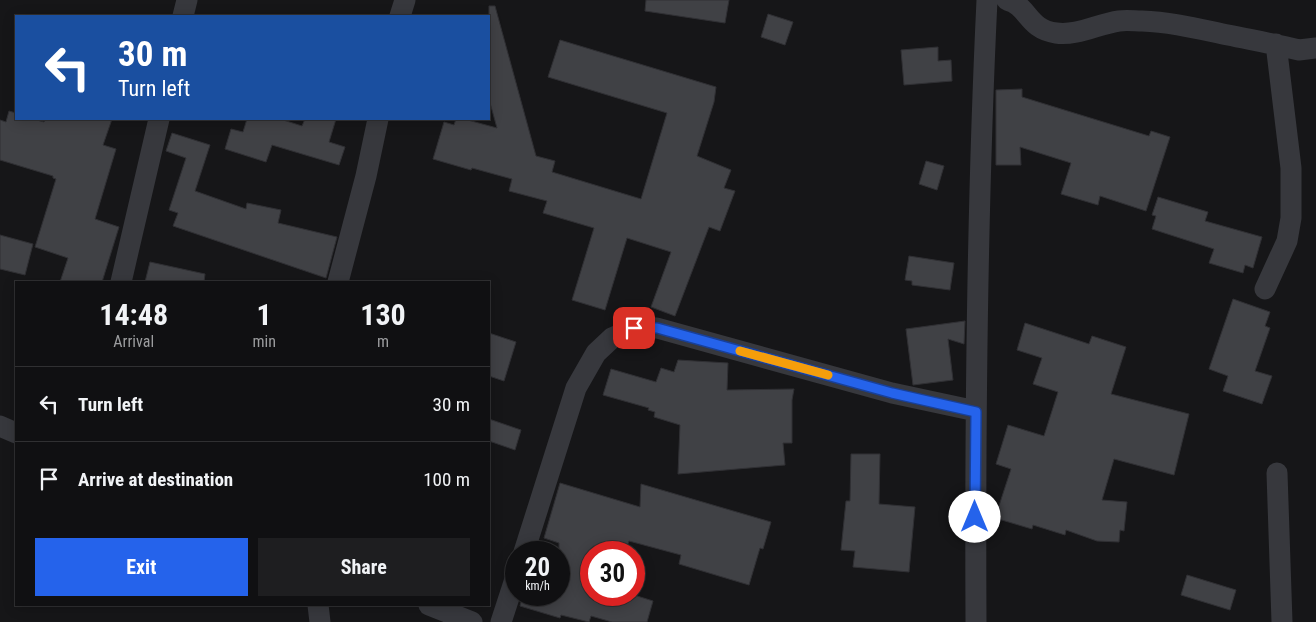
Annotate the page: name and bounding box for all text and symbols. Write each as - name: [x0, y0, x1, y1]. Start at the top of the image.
- text: 30 m: [118, 34, 187, 75]
- icon: left: [35, 35, 100, 100]
- text: Turn left: [118, 76, 190, 101]
- text: 14:48: [99, 297, 168, 332]
- text: 1: [257, 297, 272, 332]
- text: 130: [360, 297, 406, 332]
- pin: [613, 307, 655, 349]
- icon: arrive: [620, 314, 648, 342]
- text: Arrival: [113, 332, 154, 351]
- text: min: [252, 332, 276, 351]
- text: m: [377, 332, 389, 351]
- icon: left: [35, 390, 63, 418]
- text: Turn left: [78, 393, 143, 416]
- text: 30 m: [433, 393, 470, 416]
- icon: arrive: [35, 465, 63, 493]
- text: Arrive at destination: [78, 468, 233, 491]
- text: 100 m: [423, 468, 470, 491]
- position arrow: [948, 490, 1000, 542]
- button: Exit: [35, 538, 248, 596]
- button: Share: [258, 538, 470, 596]
- speed limit sign: 30: [580, 541, 645, 606]
- text: 20: [525, 553, 550, 582]
- text: km/h: [525, 579, 550, 593]

